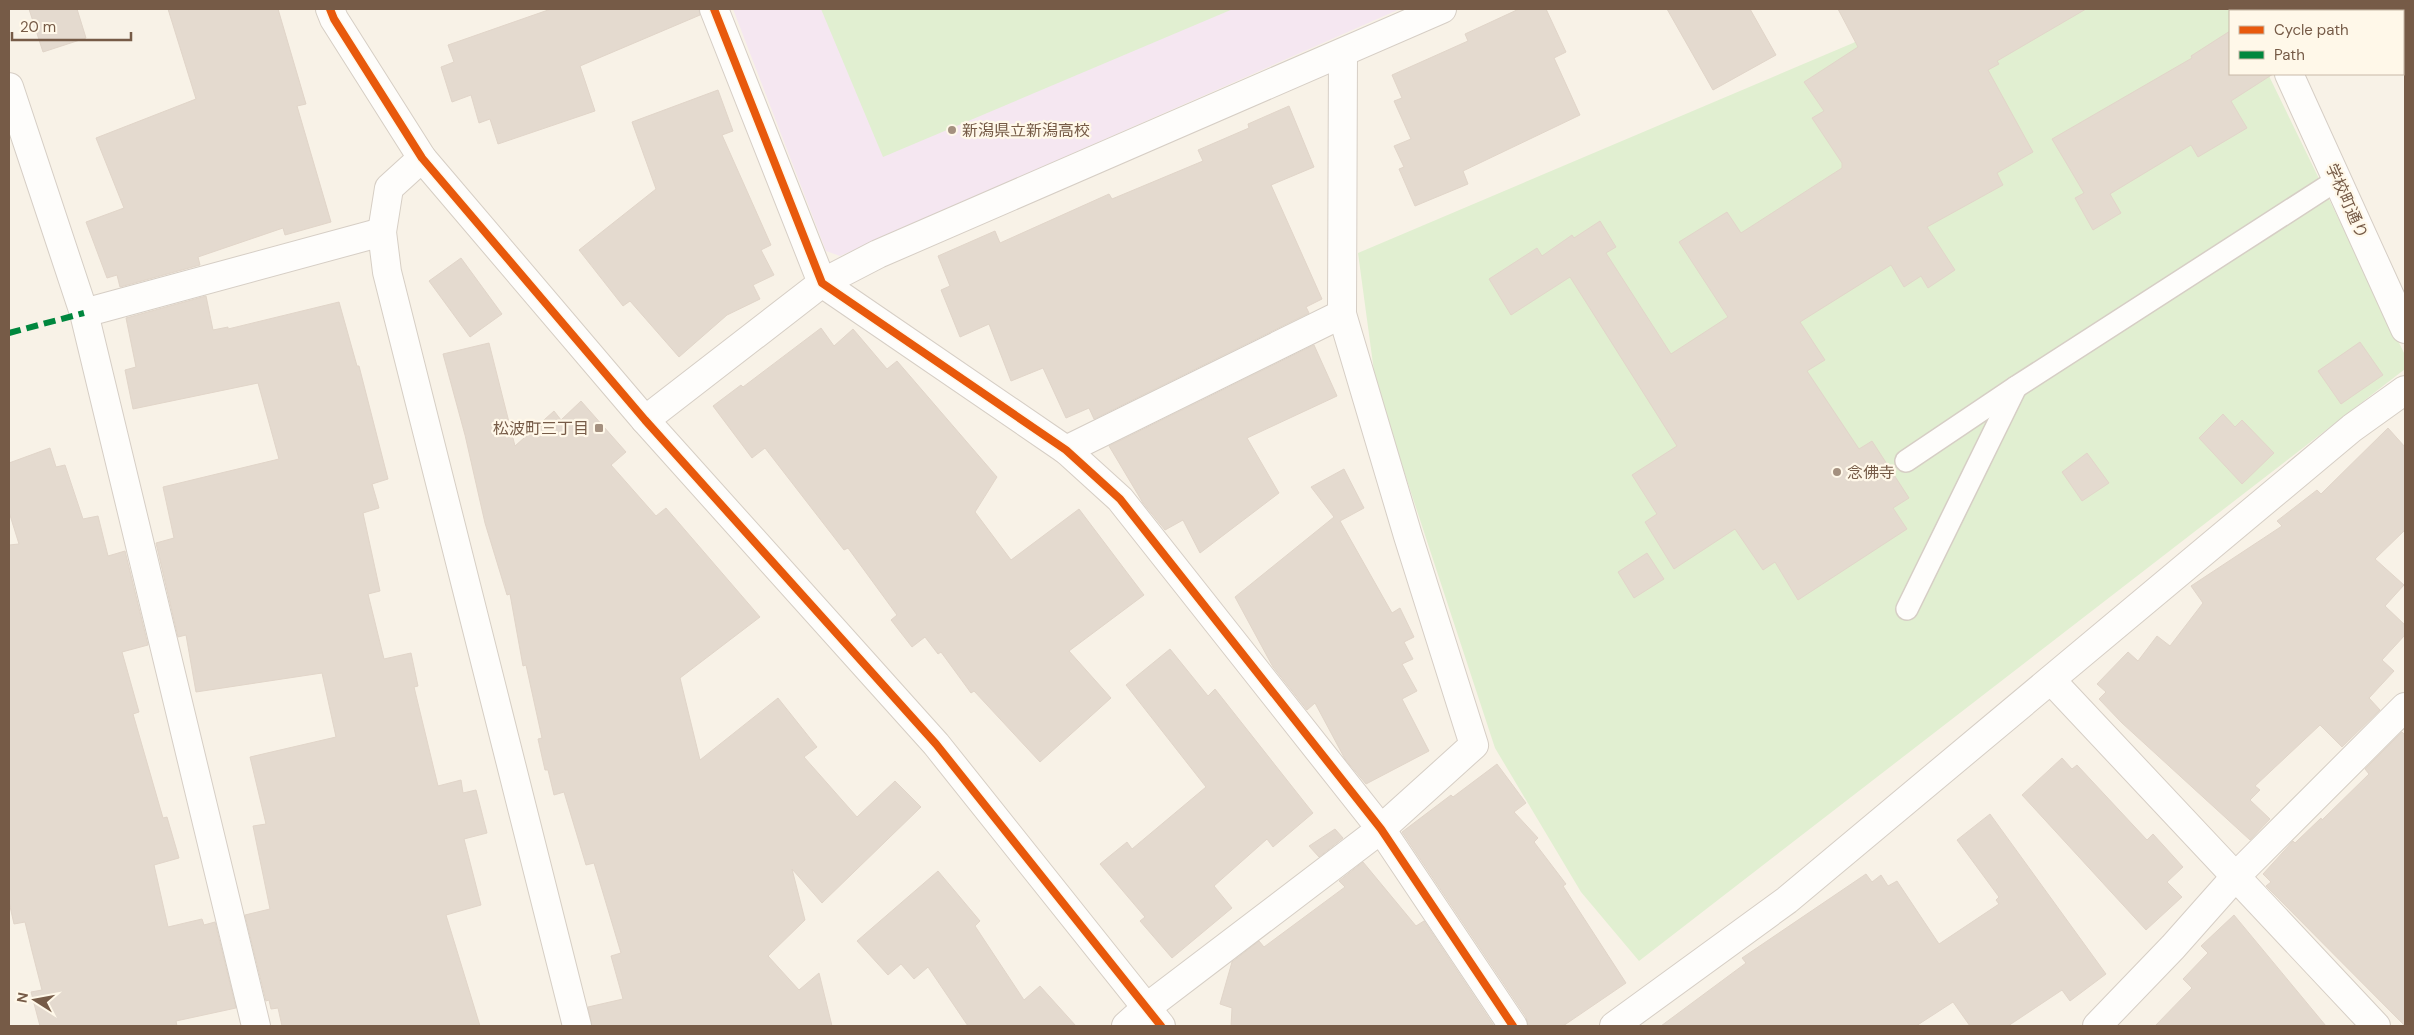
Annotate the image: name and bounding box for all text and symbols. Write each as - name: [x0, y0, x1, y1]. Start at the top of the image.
- scale bar: [12, 10, 131, 42]
- legend: [2229, 10, 2404, 75]
- text: 20 m: [20, 17, 56, 37]
- text: Cycle path: [2274, 20, 2349, 40]
- text: Path: [2274, 45, 2305, 65]
- place label: 新潟県立新潟高校: [962, 120, 1090, 141]
- marker: 新潟県立新潟高校: [946, 124, 958, 136]
- street label: 学校町通り: [2321, 160, 2373, 242]
- place label: 松波町三丁目: [493, 418, 589, 439]
- marker: 松波町三丁目: [593, 422, 605, 434]
- place label: 念佛寺: [1847, 462, 1895, 483]
- marker: 念佛寺: [1831, 466, 1843, 478]
- north arrow: [10, 975, 60, 1025]
- text: N: [12, 991, 32, 1004]

